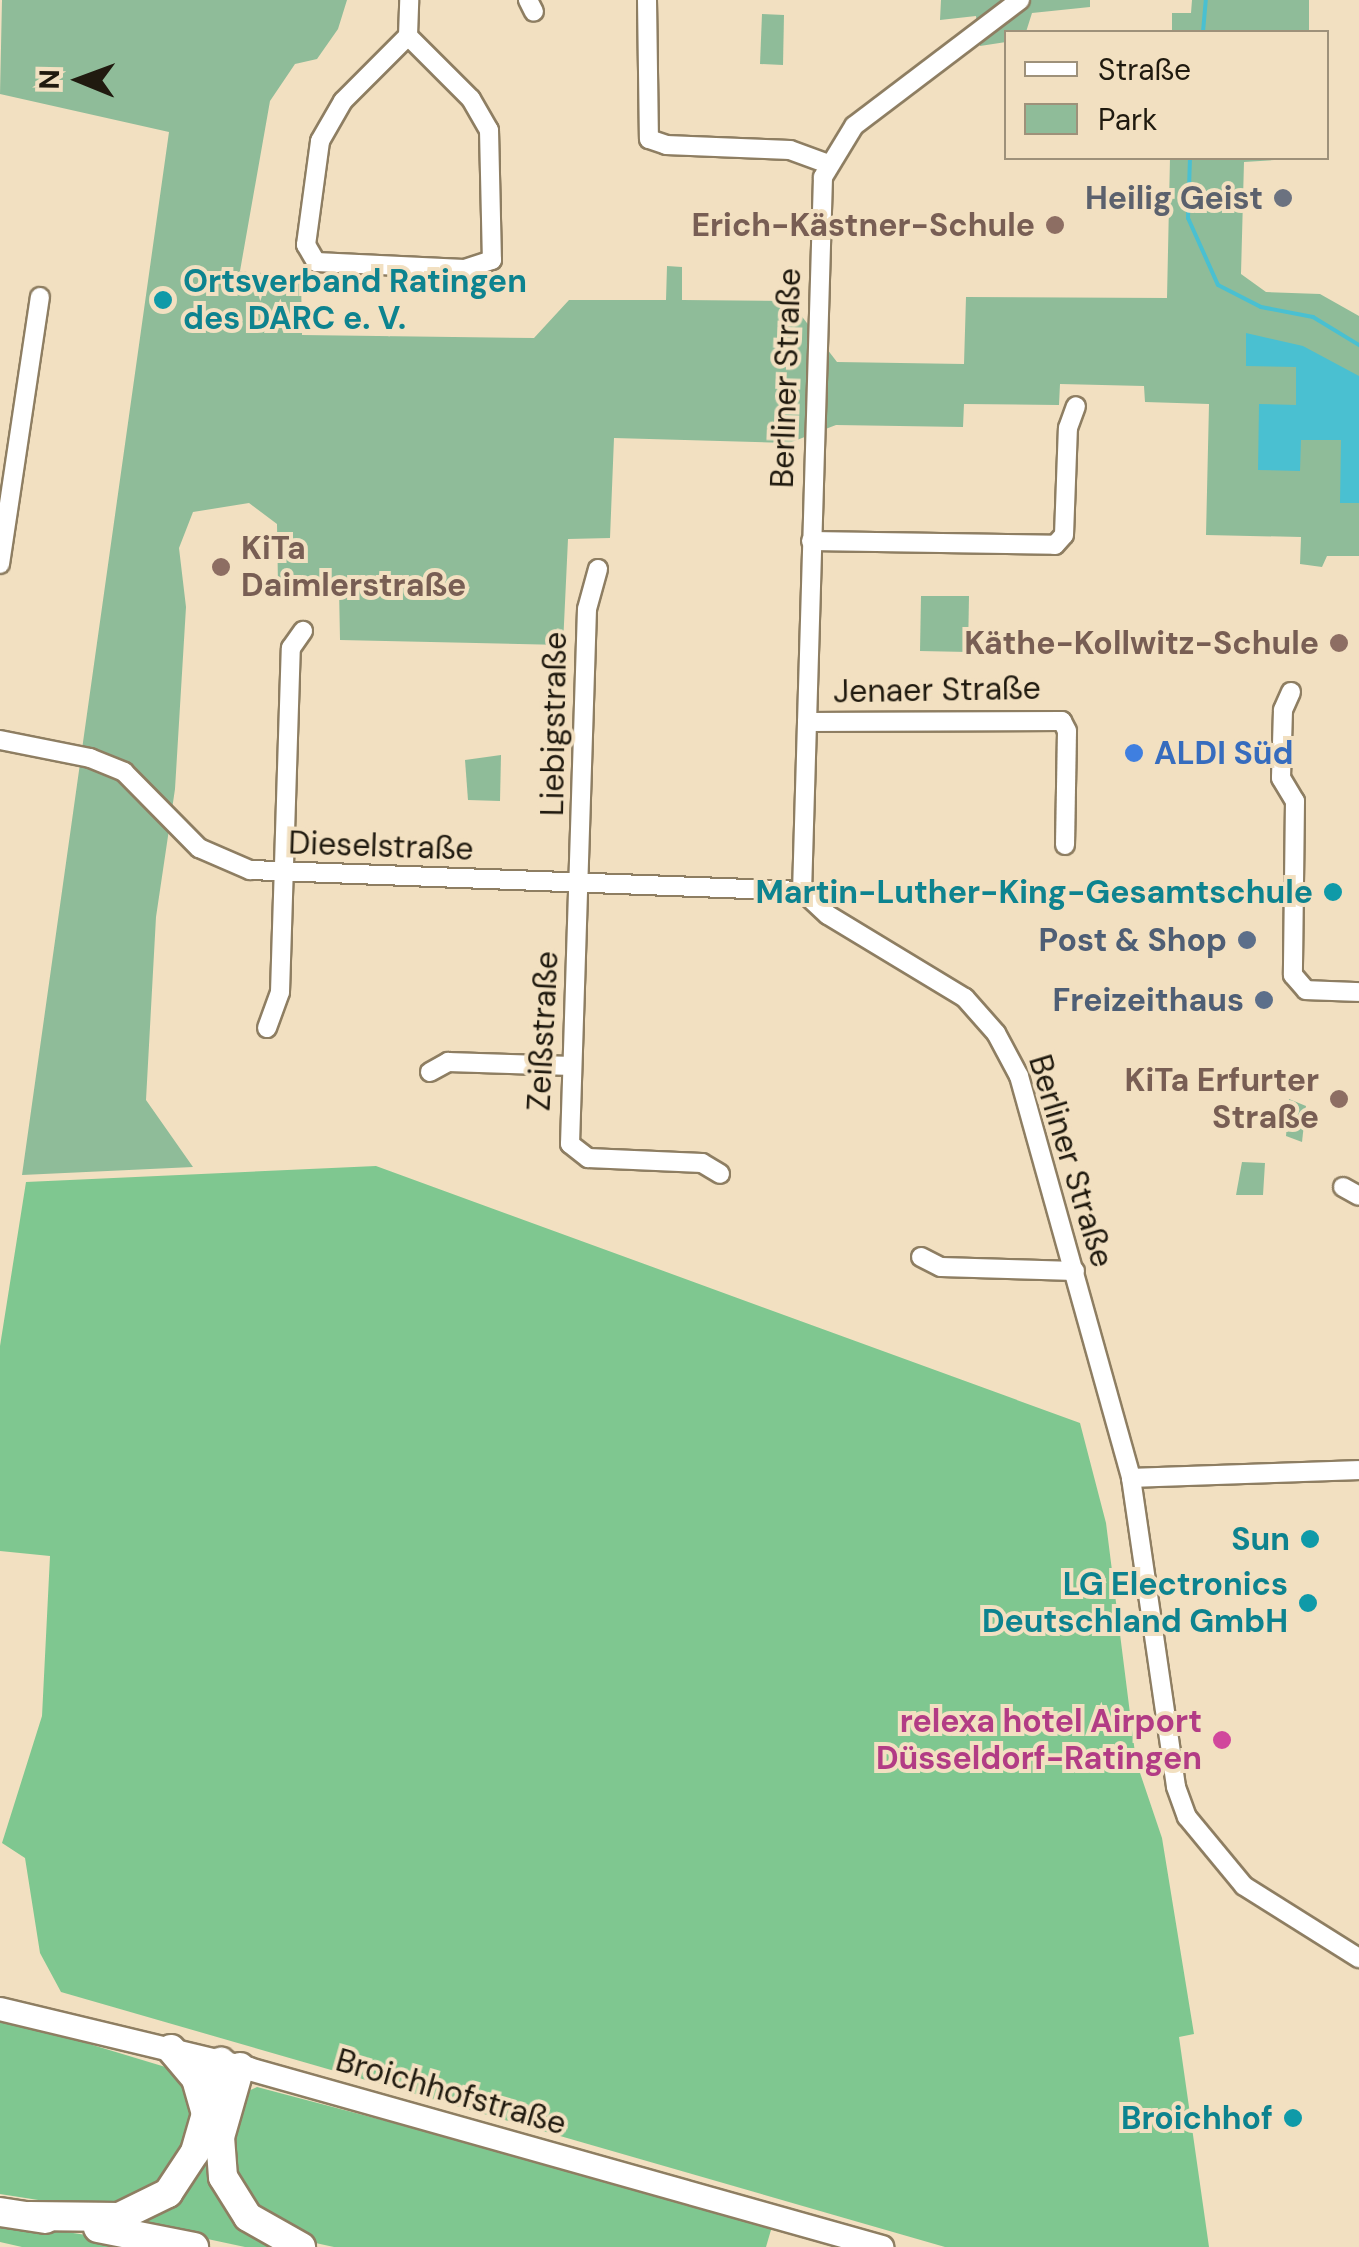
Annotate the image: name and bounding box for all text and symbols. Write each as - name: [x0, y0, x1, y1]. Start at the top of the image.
- north arrow: [30, 30, 130, 130]
- legend: [1004, 30, 1329, 160]
- text: Straße: [1098, 50, 1191, 89]
- text: N: [31, 69, 68, 90]
- text: Park: [1098, 100, 1157, 139]
- place label: Heilig Geist: [1085, 179, 1263, 217]
- marker: Heilig Geist: [1272, 187, 1294, 209]
- place label: Erich-Kästner-Schule: [691, 206, 1035, 244]
- marker: Erich-Kästner-Schule: [1044, 214, 1066, 236]
- place label: Ortsverband Ratingen des DARC e. V.: [183, 263, 527, 338]
- street label: Berliner Straße: [763, 267, 809, 489]
- marker: Ortsverband Ratingen des DARC e. V.: [152, 289, 174, 311]
- place label: KiTa Daimlerstraße: [241, 530, 466, 605]
- marker: KiTa Daimlerstraße: [210, 556, 232, 578]
- place label: Käthe-Kollwitz-Schule: [964, 624, 1319, 662]
- street label: Liebigstraße: [533, 632, 575, 816]
- marker: Käthe-Kollwitz-Schule: [1328, 632, 1350, 654]
- street label: Jenaer Straße: [833, 669, 1041, 711]
- place label: ALDI Süd: [1154, 734, 1293, 772]
- marker: ALDI Süd: [1123, 742, 1145, 764]
- street label: Dieselstraße: [288, 824, 474, 868]
- place label: Martin-Luther-King-Gesamtschule: [755, 873, 1313, 911]
- marker: Martin-Luther-King-Gesamtschule: [1322, 881, 1344, 903]
- place label: Post & Shop: [1039, 921, 1227, 959]
- marker: Post & Shop: [1236, 929, 1258, 951]
- street label: Zeißstraße: [520, 950, 566, 1112]
- place label: Freizeithaus: [1053, 981, 1244, 1019]
- marker: Freizeithaus: [1253, 989, 1275, 1011]
- street label: Berliner Straße: [1020, 1050, 1122, 1272]
- place label: KiTa Erfurter Straße: [1125, 1062, 1319, 1137]
- marker: KiTa Erfurter Straße: [1328, 1088, 1350, 1110]
- place label: Sun: [1231, 1520, 1290, 1558]
- marker: Sun: [1299, 1528, 1321, 1550]
- place label: LG Electronics Deutschland GmbH: [982, 1566, 1288, 1641]
- marker: LG Electronics Deutschland GmbH: [1297, 1592, 1319, 1614]
- place label: relexa hotel Airport Düsseldorf-Ratingen: [876, 1703, 1202, 1778]
- marker: relexa hotel Airport Düsseldorf-Ratingen: [1211, 1729, 1233, 1751]
- street label: Broichhofstraße: [332, 2041, 570, 2143]
- place label: Broichhof: [1121, 2099, 1273, 2137]
- marker: Broichhof: [1282, 2107, 1304, 2129]

